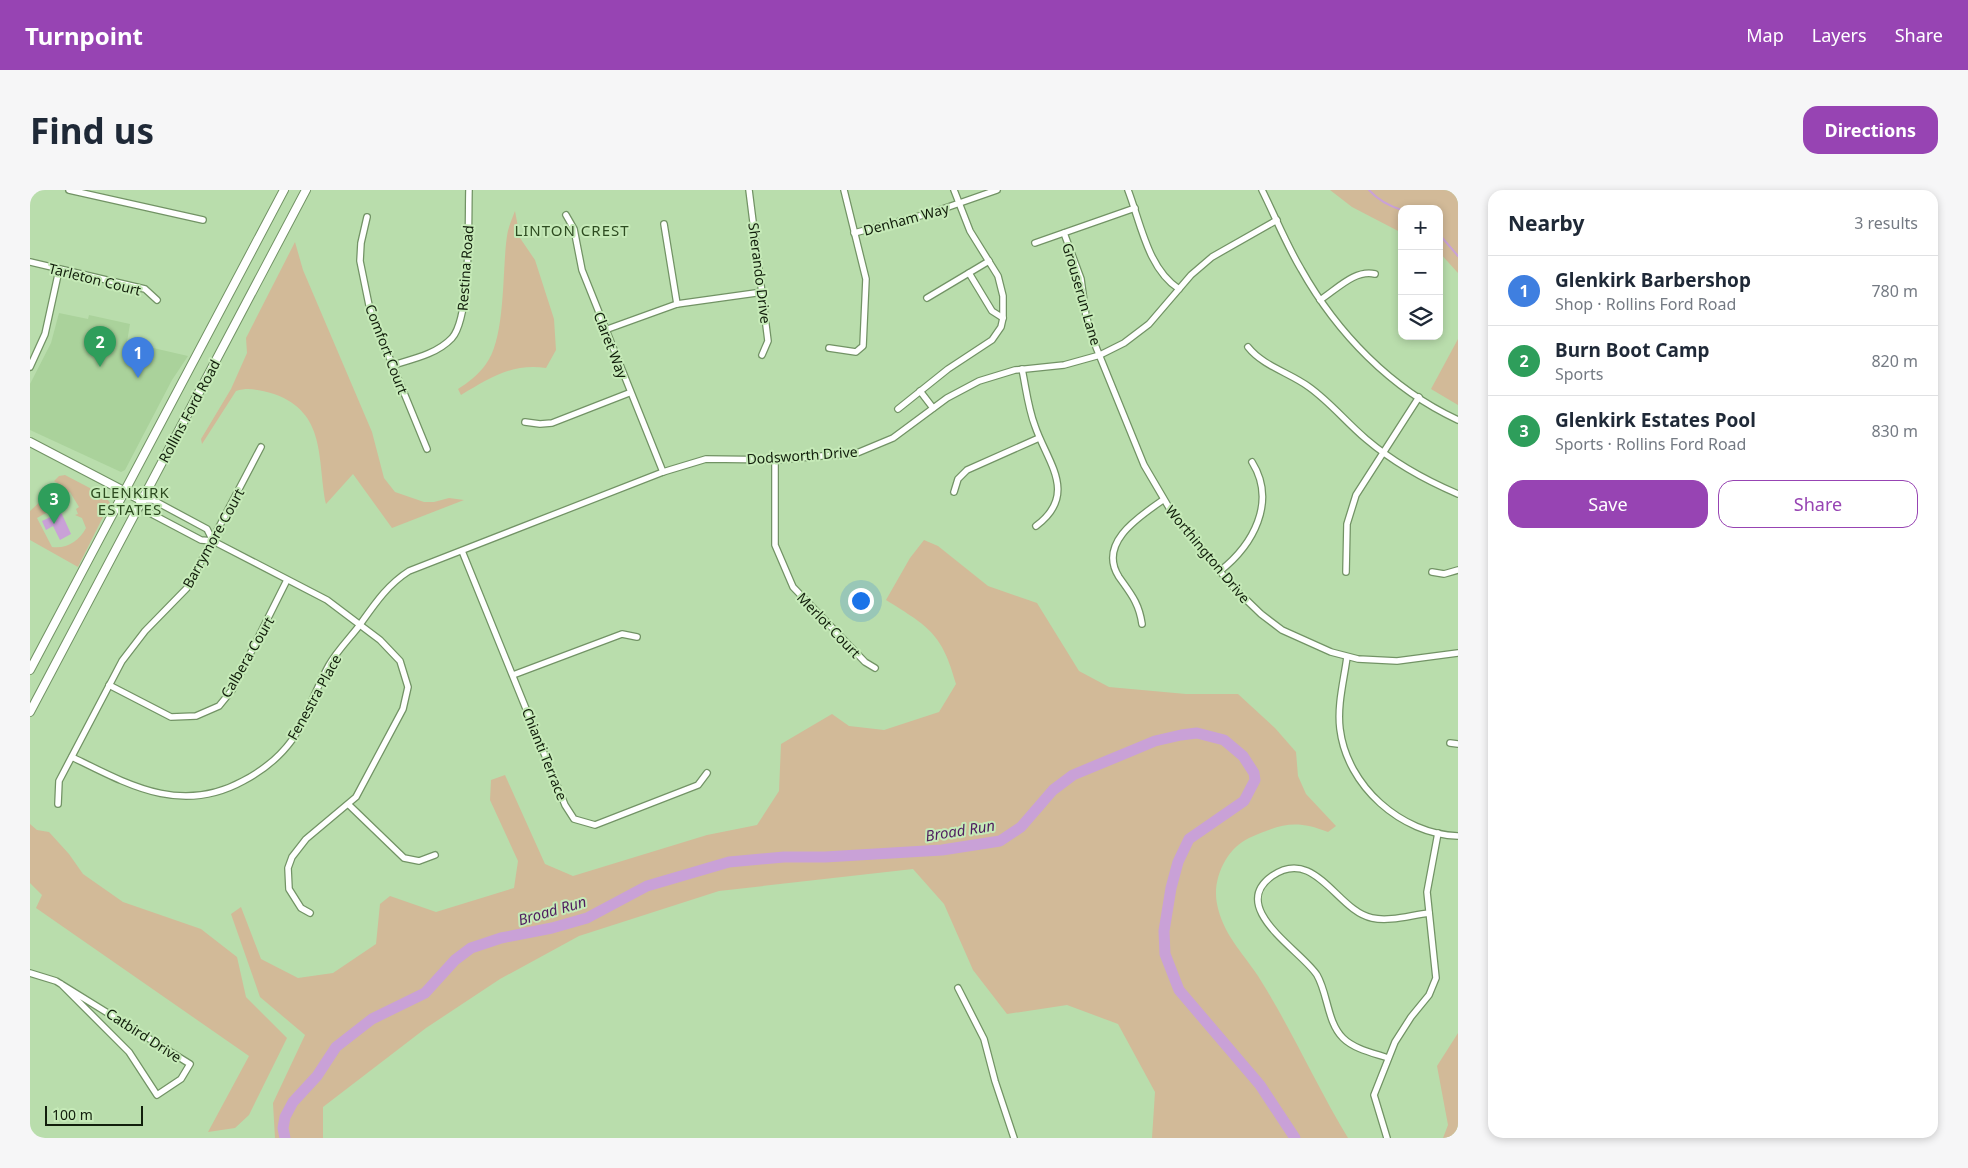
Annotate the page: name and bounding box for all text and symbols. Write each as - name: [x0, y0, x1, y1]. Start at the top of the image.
- text: Turnpoint: [25, 19, 143, 52]
- text: Map: [1746, 23, 1784, 47]
- text: Layers: [1812, 23, 1867, 47]
- text: Share: [1895, 23, 1943, 47]
- button: Directions: [1803, 106, 1938, 154]
- text: Find us: [30, 107, 154, 154]
- street label: Denham Way: [861, 198, 952, 240]
- map controls: [1398, 205, 1443, 340]
- button: +: [1398, 205, 1443, 250]
- text: Nearby: [1508, 209, 1584, 237]
- text: 3 results: [1854, 212, 1918, 234]
- district label: LINTON CREST: [514, 220, 630, 240]
- street label: Sherando Drive: [744, 221, 776, 325]
- street label: Restina Road: [453, 225, 477, 311]
- street label: Grouserun Lane: [1058, 240, 1106, 348]
- button: −: [1398, 250, 1443, 295]
- street label: Tarleton Court: [47, 258, 143, 300]
- text: Glenkirk Barbershop: [1555, 267, 1751, 293]
- text: 1: [1519, 280, 1529, 302]
- text: 780 m: [1871, 280, 1918, 302]
- text: Shop · Rollins Ford Road: [1555, 293, 1736, 315]
- button: layers: [1398, 295, 1443, 340]
- street label: Comfort Court: [361, 301, 413, 397]
- street label: Claret Way: [590, 309, 633, 382]
- pin: 2: [84, 326, 116, 367]
- pin: 1: [122, 337, 154, 378]
- text: Burn Boot Camp: [1555, 337, 1709, 363]
- text: 2: [1519, 350, 1529, 372]
- text: 820 m: [1871, 350, 1918, 372]
- street label: Rollins Ford Road: [154, 356, 224, 466]
- text: Sports: [1555, 363, 1603, 385]
- text: Glenkirk Estates Pool: [1555, 407, 1756, 433]
- text: 3: [1519, 420, 1529, 442]
- text: 830 m: [1871, 420, 1918, 442]
- text: Sports · Rollins Ford Road: [1555, 433, 1746, 455]
- street label: Dodsworth Drive: [746, 442, 858, 468]
- button: Save: [1508, 480, 1708, 528]
- button: Share: [1718, 480, 1918, 528]
- district label: GLENKIRK ESTATES: [90, 482, 170, 519]
- pin: 3: [38, 483, 70, 524]
- street label: Barrymore Court: [178, 485, 248, 591]
- street label: Worthington Drive: [1162, 501, 1255, 607]
- street label: Merlot Court: [793, 588, 865, 662]
- your location: [848, 588, 874, 614]
- street label: Calbera Court: [216, 613, 278, 701]
- street label: Fenestra Place: [283, 651, 345, 743]
- street label: Chianti Terrace: [518, 705, 572, 803]
- water label: Broad Run: [924, 815, 996, 845]
- water label: Broad Run: [516, 891, 588, 929]
- street label: Catbird Drive: [103, 1004, 185, 1067]
- scale bar: [45, 1103, 142, 1126]
- text: 100 m: [52, 1105, 93, 1124]

